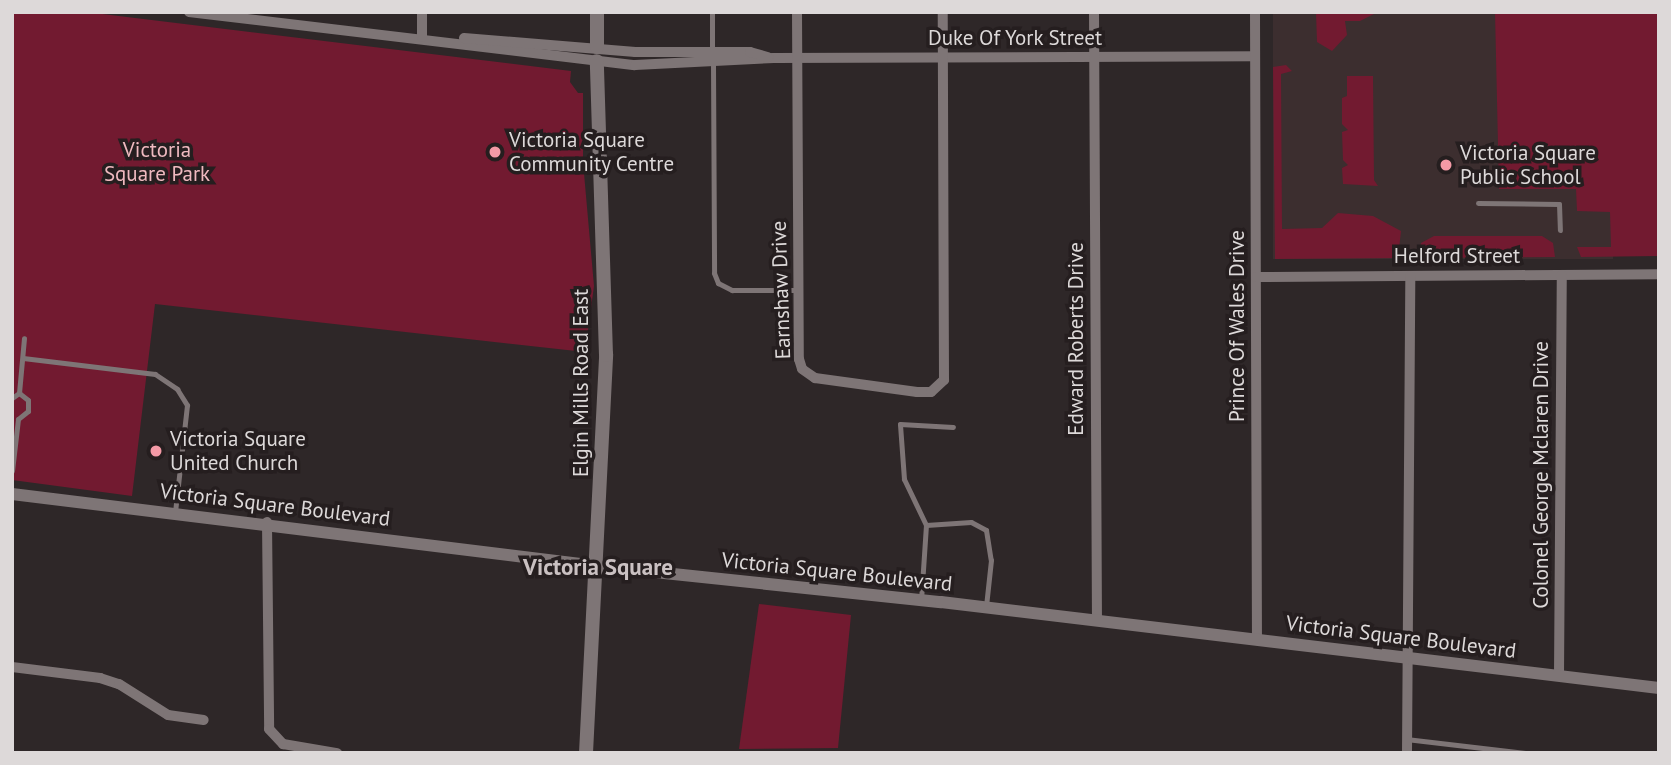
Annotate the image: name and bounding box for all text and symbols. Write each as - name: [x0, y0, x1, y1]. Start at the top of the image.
- street label: Duke Of York Street: [927, 25, 1103, 51]
- place label: Victoria Square Community Centre: [509, 127, 675, 177]
- park label: Victoria Square Park: [104, 137, 210, 187]
- place label: Victoria Square Public School: [1460, 140, 1596, 190]
- marker: Victoria Square Community Centre: [487, 144, 503, 160]
- marker: Victoria Square Public School: [1438, 157, 1454, 173]
- street label: Earnshaw Drive: [766, 220, 796, 360]
- street label: Prince Of Wales Drive: [1224, 230, 1250, 422]
- street label: Edward Roberts Drive: [1063, 242, 1089, 436]
- street label: Helford Street: [1394, 243, 1520, 269]
- street label: Elgin Mills Road East: [568, 289, 594, 477]
- street label: Colonel George Mclaren Drive: [1528, 341, 1554, 609]
- place label: Victoria Square United Church: [170, 426, 306, 476]
- marker: Victoria Square United Church: [148, 443, 164, 459]
- street label: Victoria Square Boulevard: [158, 478, 392, 532]
- street label: Victoria Square Boulevard: [720, 547, 954, 597]
- district label: Victoria Square: [523, 553, 673, 581]
- street label: Victoria Square Boulevard: [1284, 610, 1518, 664]

